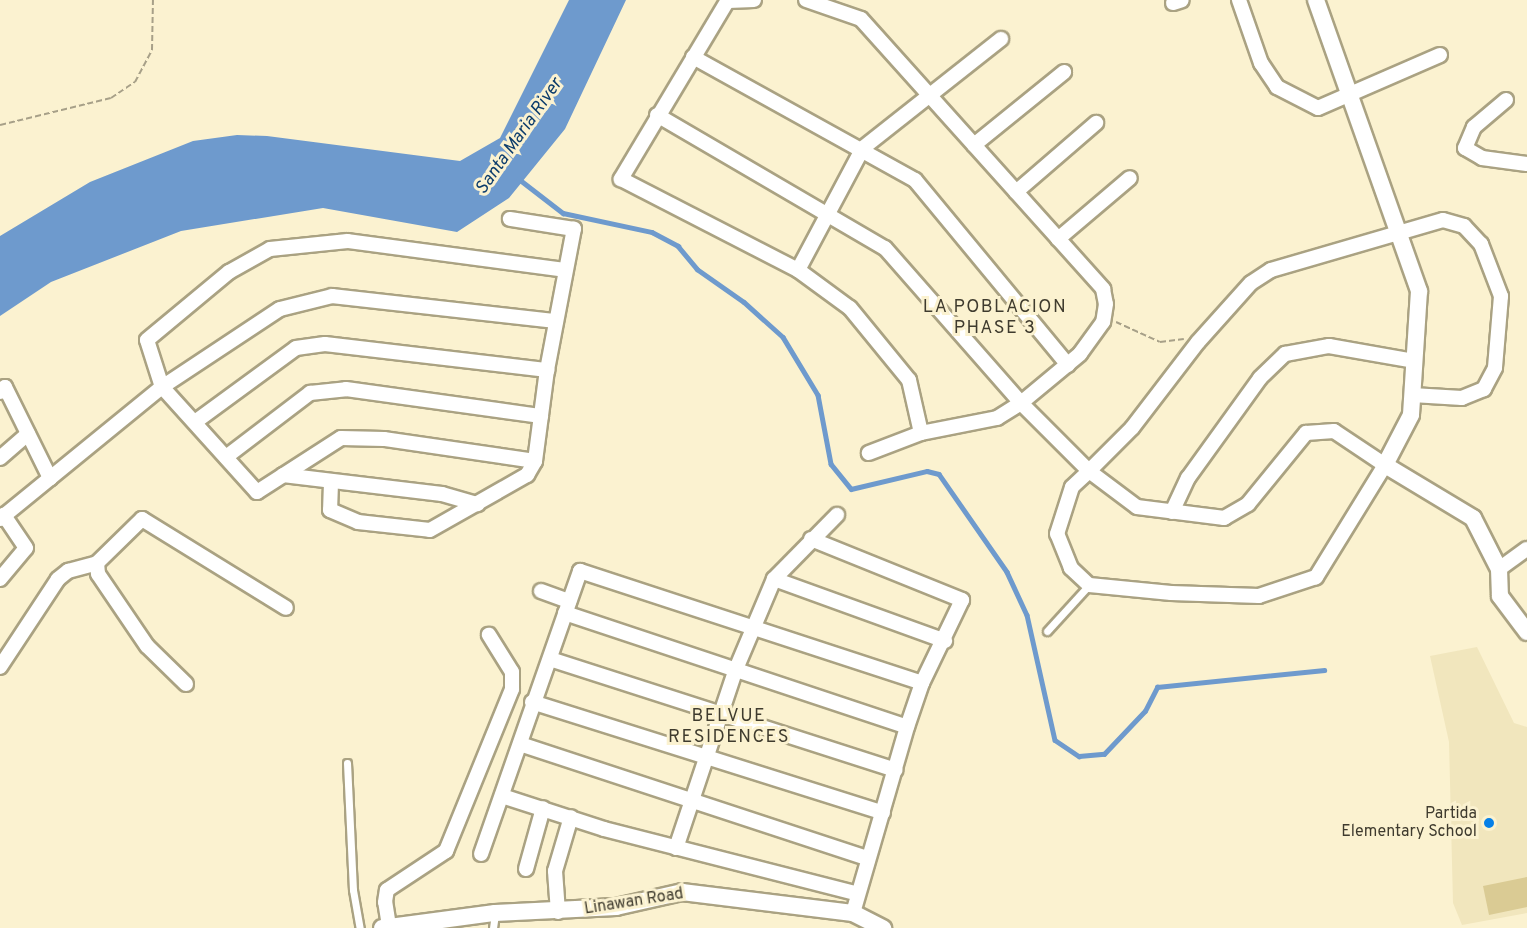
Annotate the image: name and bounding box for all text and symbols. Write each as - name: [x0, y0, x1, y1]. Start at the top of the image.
- water label: Santa Maria River: [472, 75, 568, 199]
- district label: LA POBLACION PHASE 3: [922, 298, 1068, 340]
- district label: BELVUE RESIDENCES: [668, 707, 790, 750]
- place label: Partida Elementary School: [1341, 804, 1477, 842]
- marker: Partida Elementary School: [1482, 816, 1496, 830]
- street label: Linawan Road: [583, 885, 685, 919]

